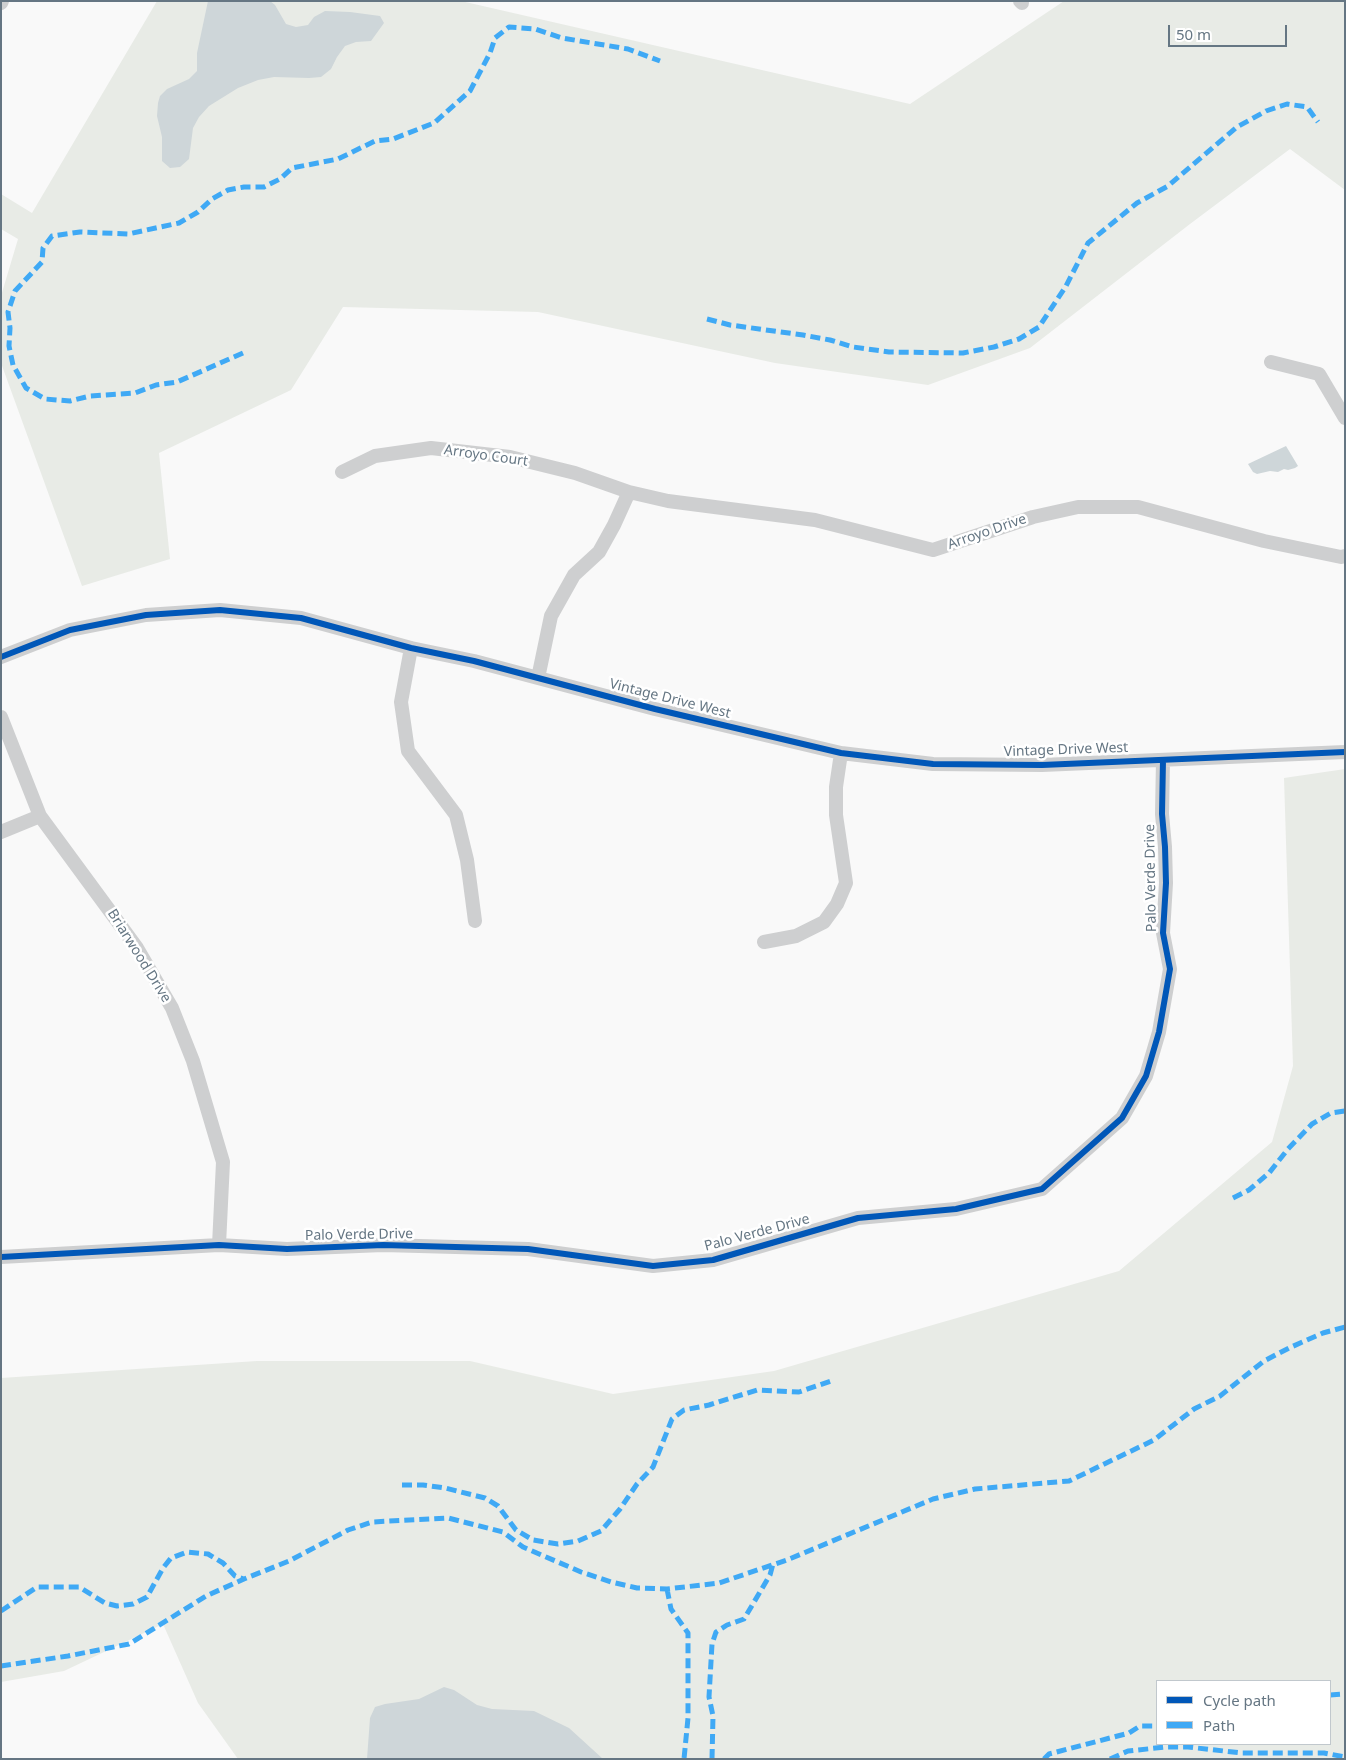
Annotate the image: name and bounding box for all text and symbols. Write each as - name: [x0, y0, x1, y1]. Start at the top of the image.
- scale bar: [1171, 15, 1290, 47]
- text: 50 m: [1176, 24, 1211, 44]
- street label: Arroyo Court: [443, 442, 529, 470]
- street label: Arroyo Drive: [945, 511, 1029, 553]
- street label: Vintage Drive West: [608, 676, 732, 722]
- street label: Vintage Drive West: [1004, 739, 1128, 761]
- street label: Palo Verde Drive: [1142, 824, 1160, 932]
- street label: Briarwood Drive: [104, 906, 174, 1006]
- street label: Palo Verde Drive: [703, 1211, 811, 1255]
- street label: Palo Verde Drive: [305, 1226, 413, 1244]
- legend: [1156, 1680, 1331, 1745]
- text: Cycle path: [1203, 1690, 1276, 1710]
- text: Path: [1203, 1715, 1235, 1735]

